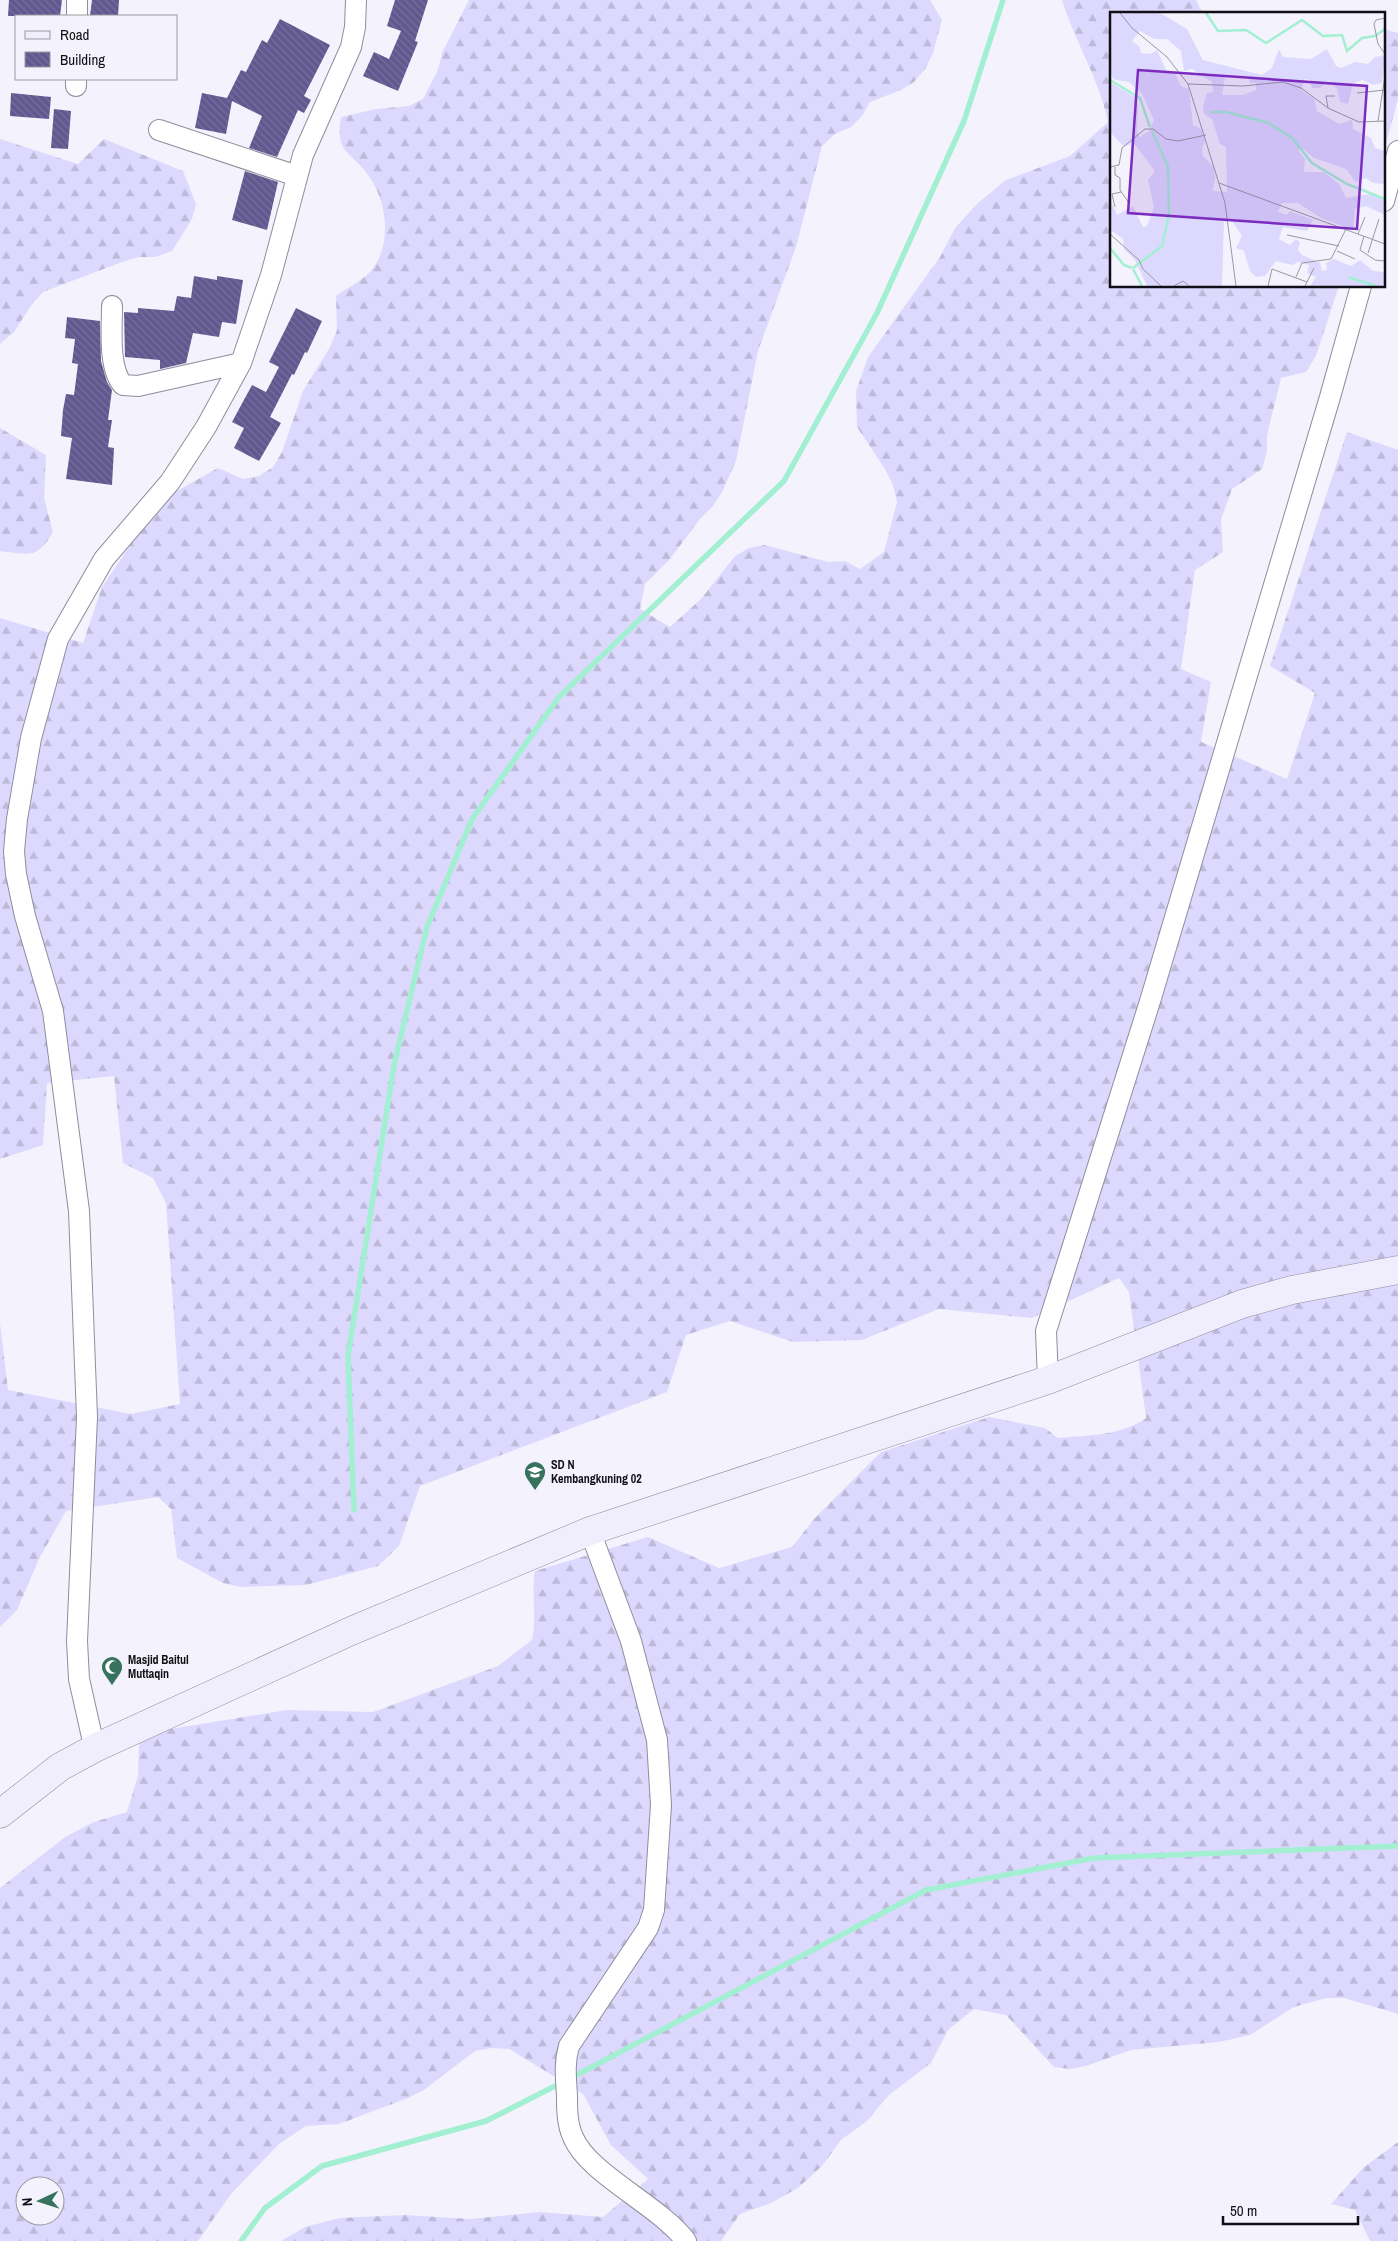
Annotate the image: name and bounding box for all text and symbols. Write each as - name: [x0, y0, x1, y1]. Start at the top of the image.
- inset map: [1110, 12, 1386, 288]
- legend: [15, 15, 178, 80]
- text: Road: [60, 24, 89, 45]
- text: Building: [60, 49, 105, 70]
- place label: SD N Kembangkuning 02: [551, 1457, 642, 1487]
- school or university icon: SD N Kembangkuning 02: [523, 1460, 547, 1491]
- place label: Masjid Baitul Muttaqin: [128, 1652, 189, 1682]
- mosque icon: Masjid Baitul Muttaqin: [100, 1655, 124, 1686]
- north arrow: [15, 2176, 65, 2226]
- scale bar: [1223, 2194, 1358, 2226]
- text: N: [18, 2197, 36, 2207]
- text: 50 m: [1230, 2200, 1257, 2221]

